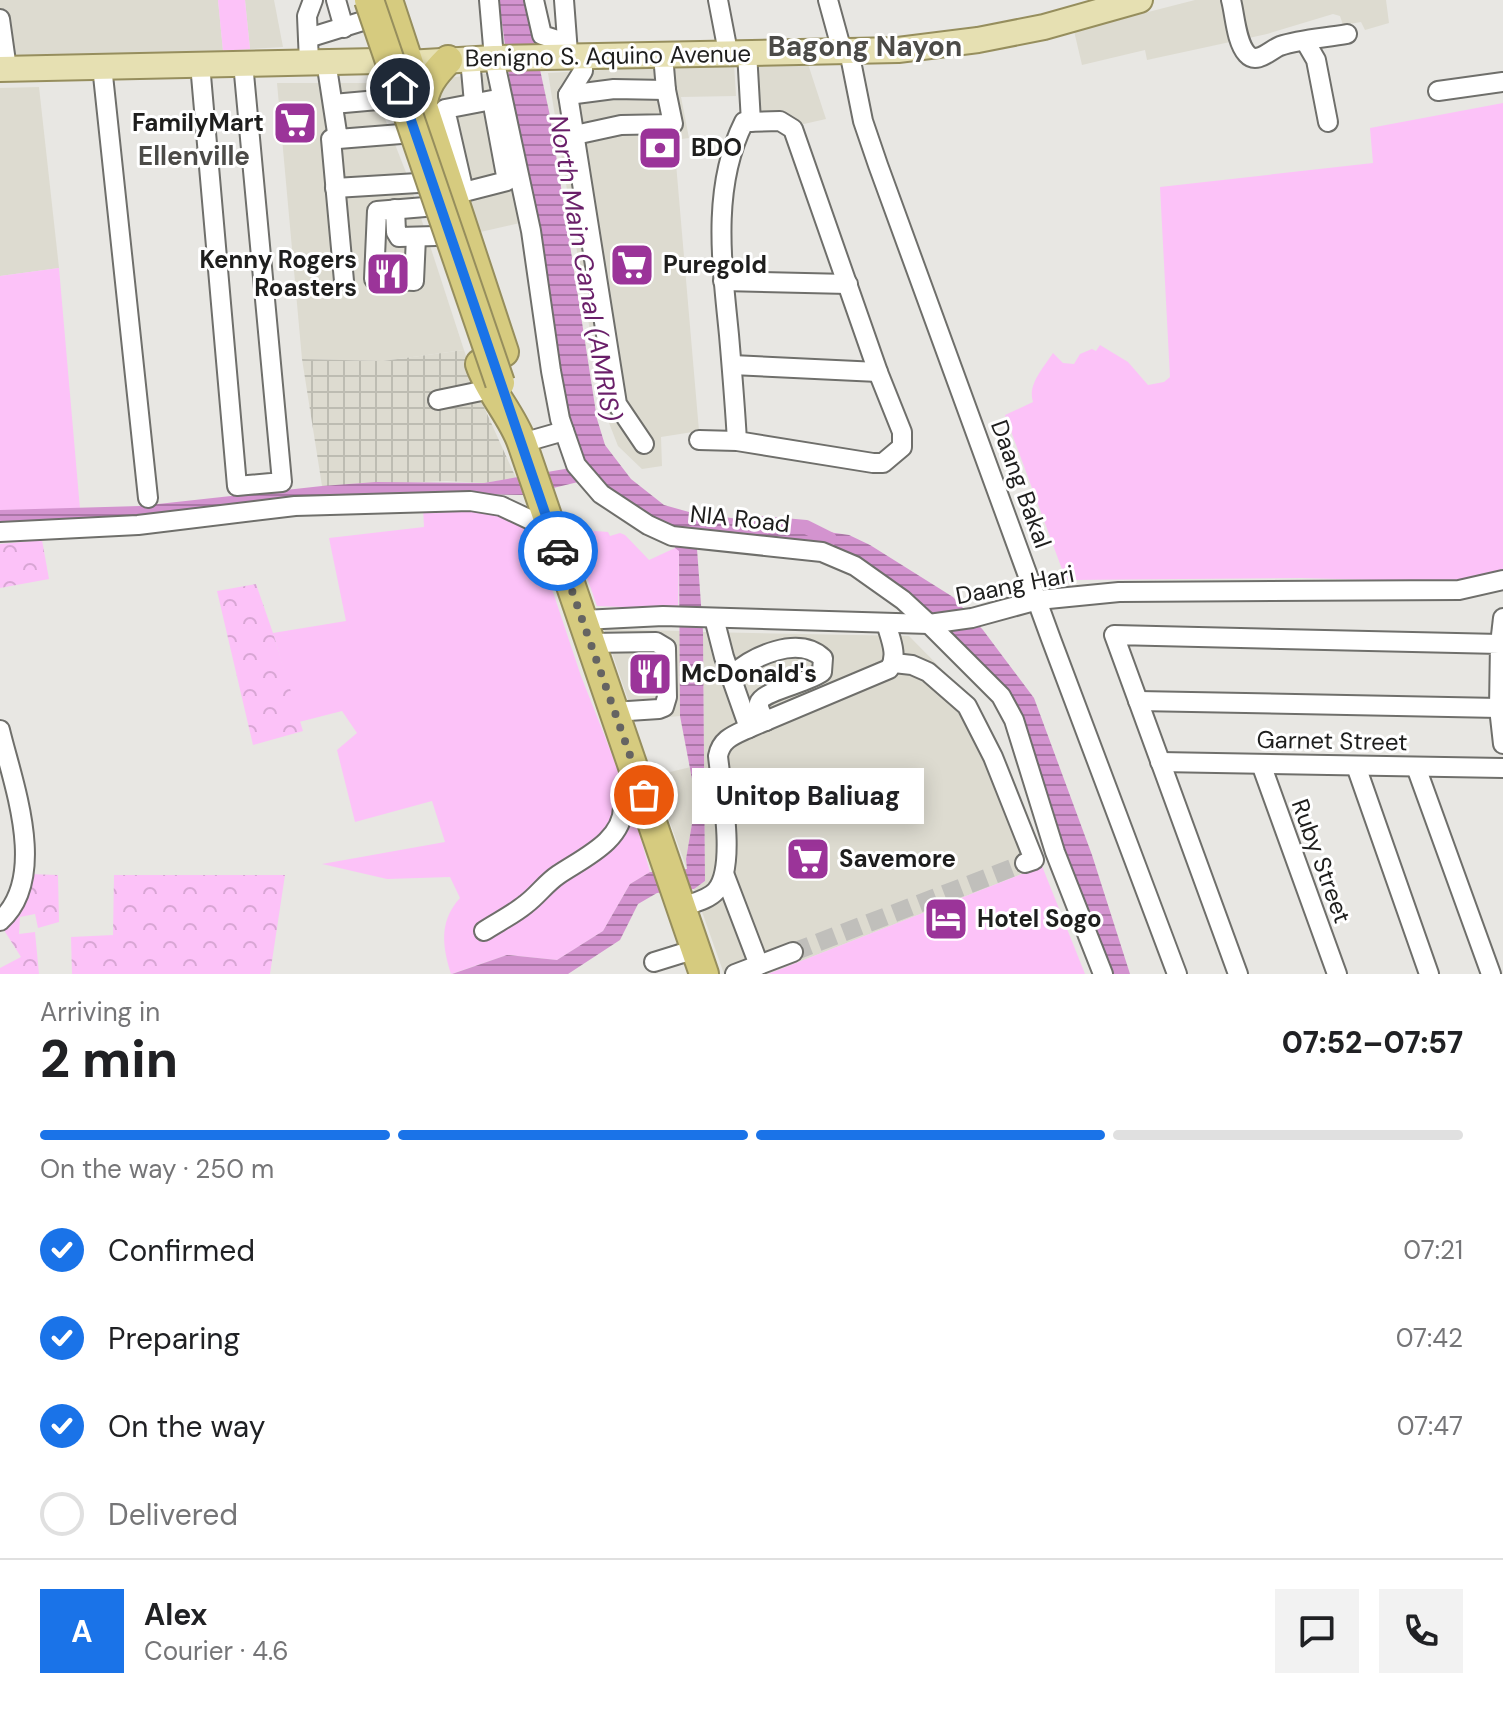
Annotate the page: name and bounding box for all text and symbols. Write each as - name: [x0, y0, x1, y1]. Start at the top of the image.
- district label: Bagong Nayon: [768, 28, 962, 65]
- street label: Benigno S. Aquino Avenue: [465, 38, 751, 73]
- pin: [366, 54, 434, 122]
- icon: home: [378, 66, 422, 110]
- supermarket icon: FamilyMart: [271, 99, 319, 147]
- place label: FamilyMart: [132, 107, 264, 138]
- water label: North Main Canal (AMRIS): [541, 112, 629, 424]
- bank icon: BDO: [636, 124, 684, 172]
- place label: BDO: [691, 132, 742, 163]
- district label: Ellenville: [138, 139, 250, 173]
- supermarket icon: Puregold: [608, 241, 656, 289]
- place label: Kenny Rogers Roasters: [199, 244, 357, 303]
- place label: Puregold: [663, 249, 767, 280]
- restaurant icon: Kenny Rogers Roasters: [364, 250, 412, 298]
- street label: Daang Bakal: [984, 416, 1059, 552]
- street label: NIA Road: [689, 498, 792, 539]
- courier: [518, 511, 598, 591]
- icon: car: [536, 529, 580, 573]
- street label: Daang Hari: [953, 558, 1077, 611]
- restaurant icon: McDonald's: [626, 650, 674, 698]
- place label: McDonald's: [681, 658, 817, 689]
- street label: Garnet Street: [1256, 724, 1408, 757]
- pin: [610, 761, 678, 829]
- callout: Unitop Baliuag: [692, 767, 924, 823]
- icon: bag: [622, 773, 666, 817]
- text: Unitop Baliuag: [716, 779, 900, 813]
- street label: Ruby Street: [1285, 795, 1358, 927]
- supermarket icon: Savemore: [784, 835, 832, 883]
- place label: Savemore: [839, 843, 956, 874]
- hotel icon: Hotel Sogo: [922, 895, 970, 943]
- place label: Hotel Sogo: [977, 903, 1102, 934]
- text: Arriving in: [40, 995, 160, 1029]
- text: 07:52–07:57: [1282, 1023, 1463, 1062]
- text: 2 min: [40, 1025, 178, 1093]
- text: On the way · 250 m: [40, 1152, 274, 1186]
- icon: check: [40, 1228, 84, 1272]
- text: Confirmed: [108, 1231, 255, 1270]
- text: 07:21: [1403, 1233, 1463, 1267]
- icon: check: [40, 1316, 84, 1360]
- text: Preparing: [108, 1319, 240, 1358]
- text: 07:42: [1396, 1321, 1463, 1355]
- icon: check: [40, 1404, 84, 1448]
- text: On the way: [108, 1407, 265, 1446]
- text: 07:47: [1397, 1409, 1463, 1443]
- text: Delivered: [108, 1495, 238, 1534]
- button: chat: [1275, 1589, 1359, 1673]
- button: phone: [1379, 1589, 1463, 1673]
- text: Alex: [144, 1595, 207, 1634]
- text: A: [71, 1612, 93, 1651]
- text: Courier · 4.6: [144, 1634, 289, 1668]

